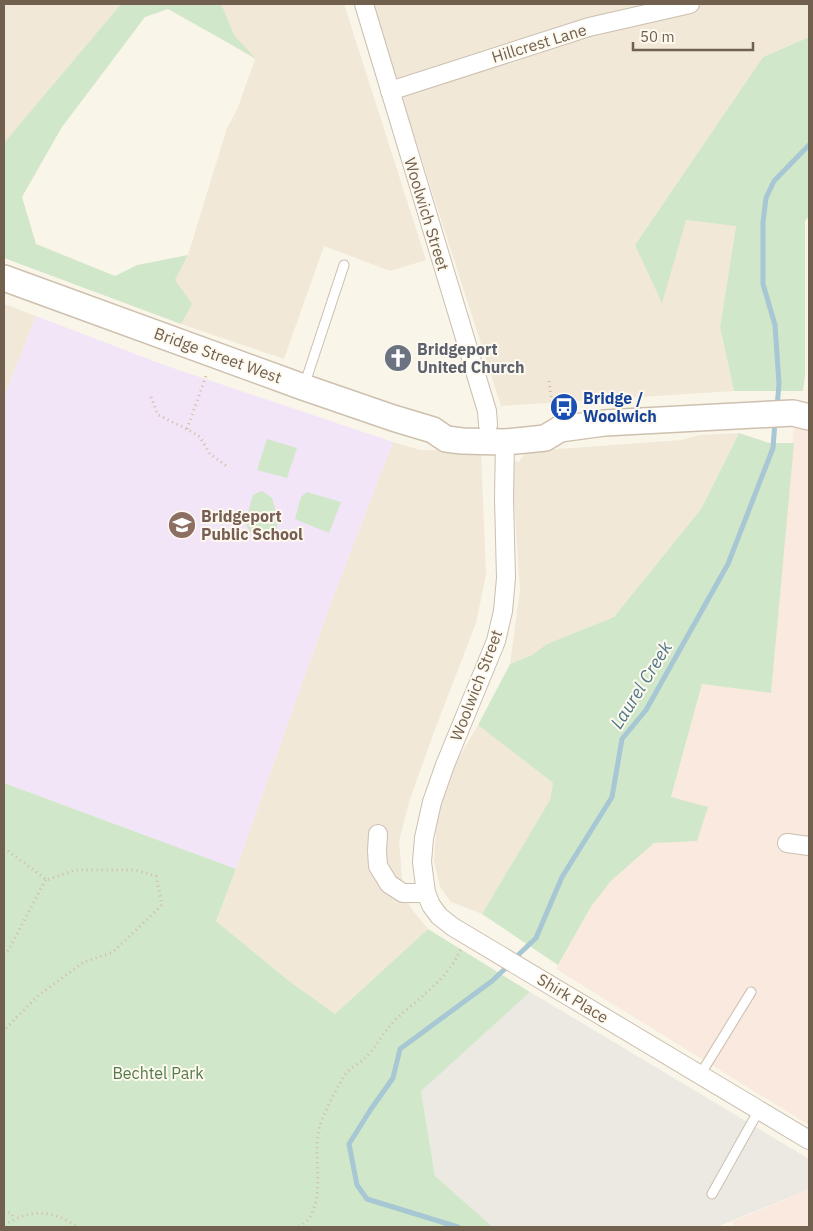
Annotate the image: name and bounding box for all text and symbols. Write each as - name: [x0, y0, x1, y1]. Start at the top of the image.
- street label: Hillcrest Lane: [489, 19, 589, 67]
- scale bar: [633, 20, 753, 52]
- text: 50 m: [640, 27, 675, 46]
- street label: Woolwich Street: [400, 155, 454, 273]
- street label: Bridge Street West: [151, 323, 285, 387]
- place label: Bridgeport United Church: [417, 339, 524, 377]
- church icon: Bridgeport United Church: [383, 343, 413, 373]
- place label: Bridge / Woolwich: [583, 388, 657, 426]
- bus stop icon: Bridge / Woolwich: [549, 392, 579, 422]
- place label: Bridgeport Public School: [201, 506, 303, 544]
- school or university icon: Bridgeport Public School: [167, 510, 197, 540]
- street label: Woolwich Street: [446, 627, 506, 743]
- water label: Laurel Creek: [605, 636, 677, 733]
- street label: Shirk Place: [534, 969, 613, 1027]
- park label: Bechtel Park: [112, 1063, 204, 1083]

